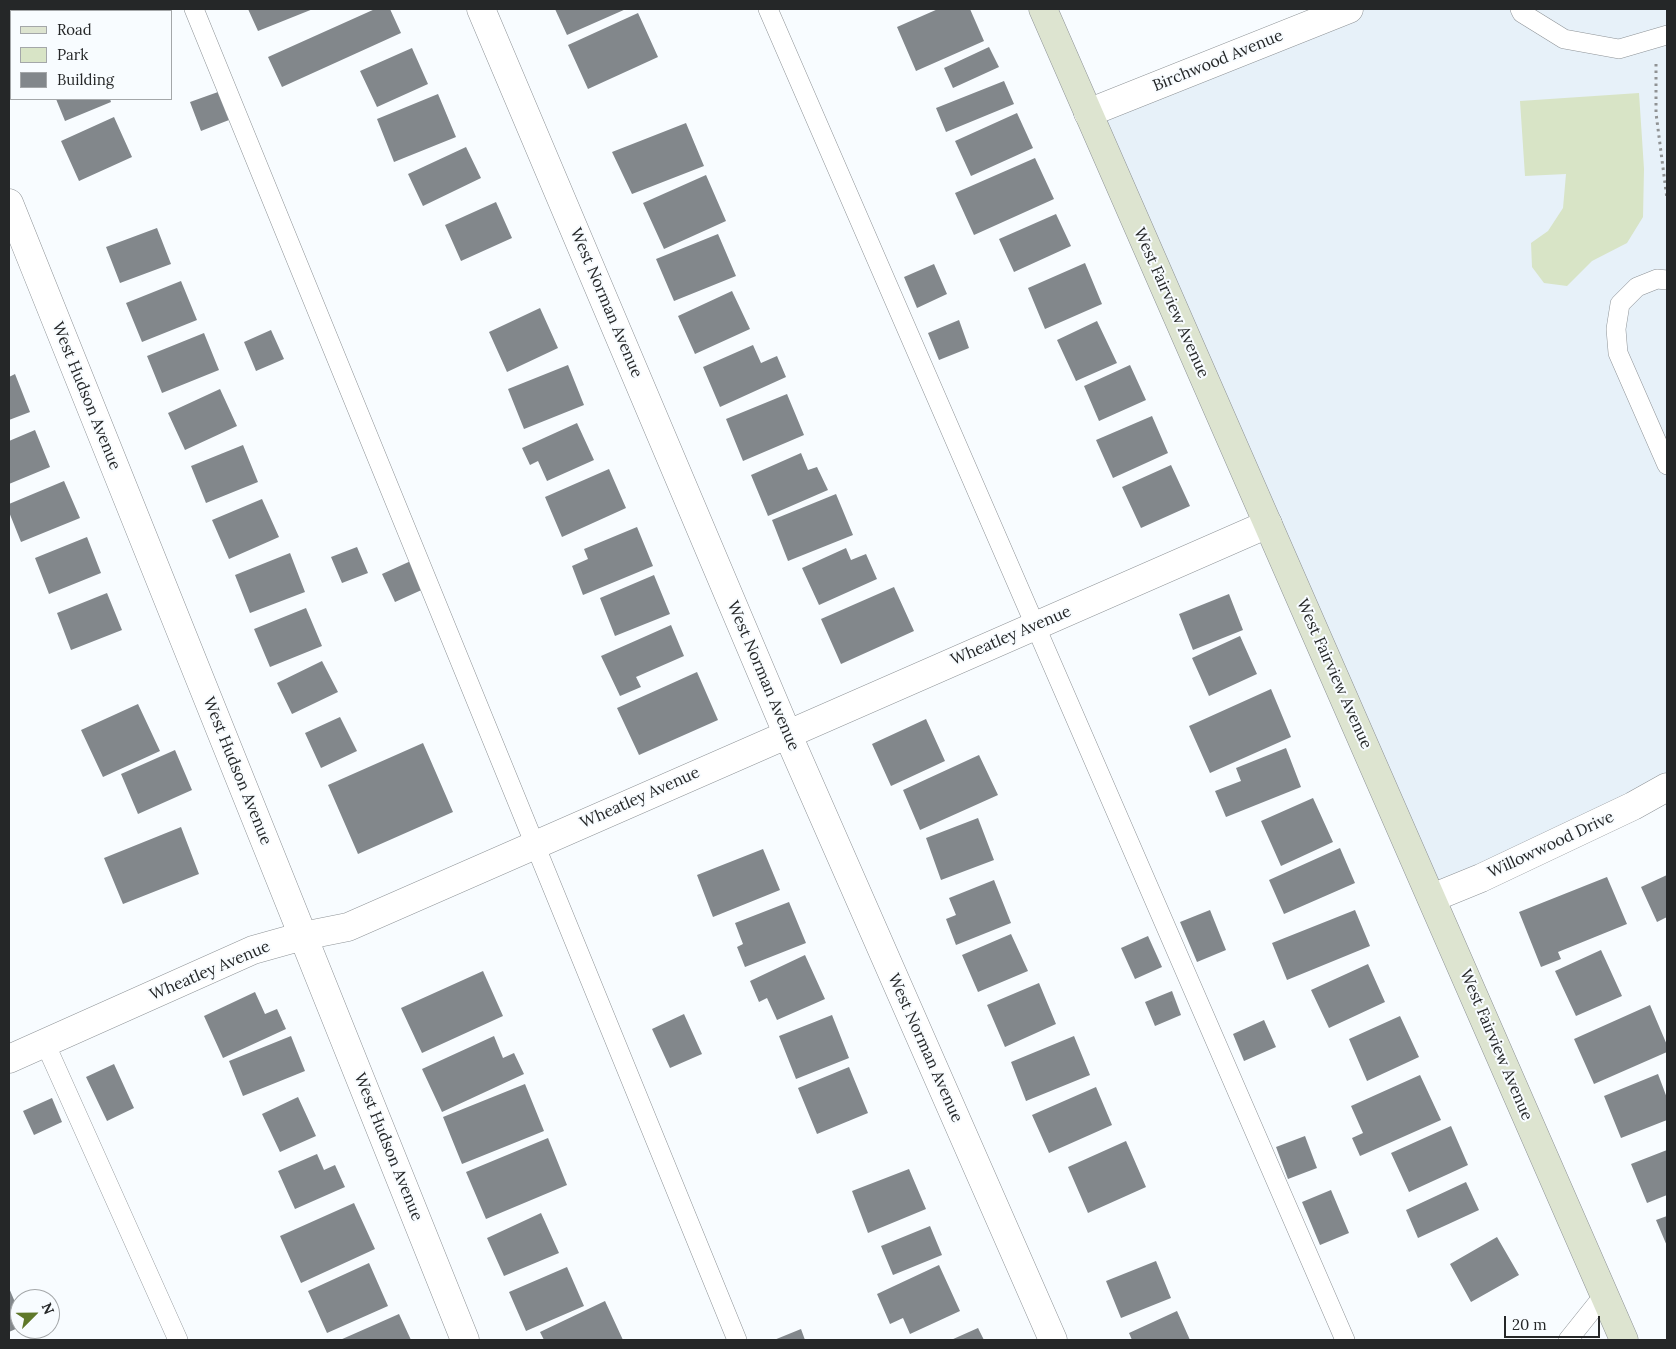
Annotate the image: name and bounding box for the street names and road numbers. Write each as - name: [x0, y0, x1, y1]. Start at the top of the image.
- street label: Birchwood Avenue: [1150, 26, 1286, 96]
- street label: West Norman Avenue: [566, 225, 646, 381]
- street label: West Fairview Avenue: [1129, 225, 1213, 381]
- street label: West Hudson Avenue: [47, 319, 125, 473]
- street label: West Fairview Avenue: [1292, 596, 1376, 752]
- street label: West Norman Avenue: [723, 598, 803, 754]
- street label: Wheatley Avenue: [948, 602, 1074, 670]
- street label: West Hudson Avenue: [198, 694, 276, 848]
- street label: Wheatley Avenue: [577, 763, 703, 833]
- street label: Willowwood Drive: [1485, 807, 1617, 883]
- street label: Wheatley Avenue: [147, 937, 273, 1005]
- street label: West Fairview Avenue: [1455, 967, 1537, 1123]
- street label: West Norman Avenue: [884, 971, 966, 1125]
- street label: West Hudson Avenue: [349, 1070, 427, 1224]

